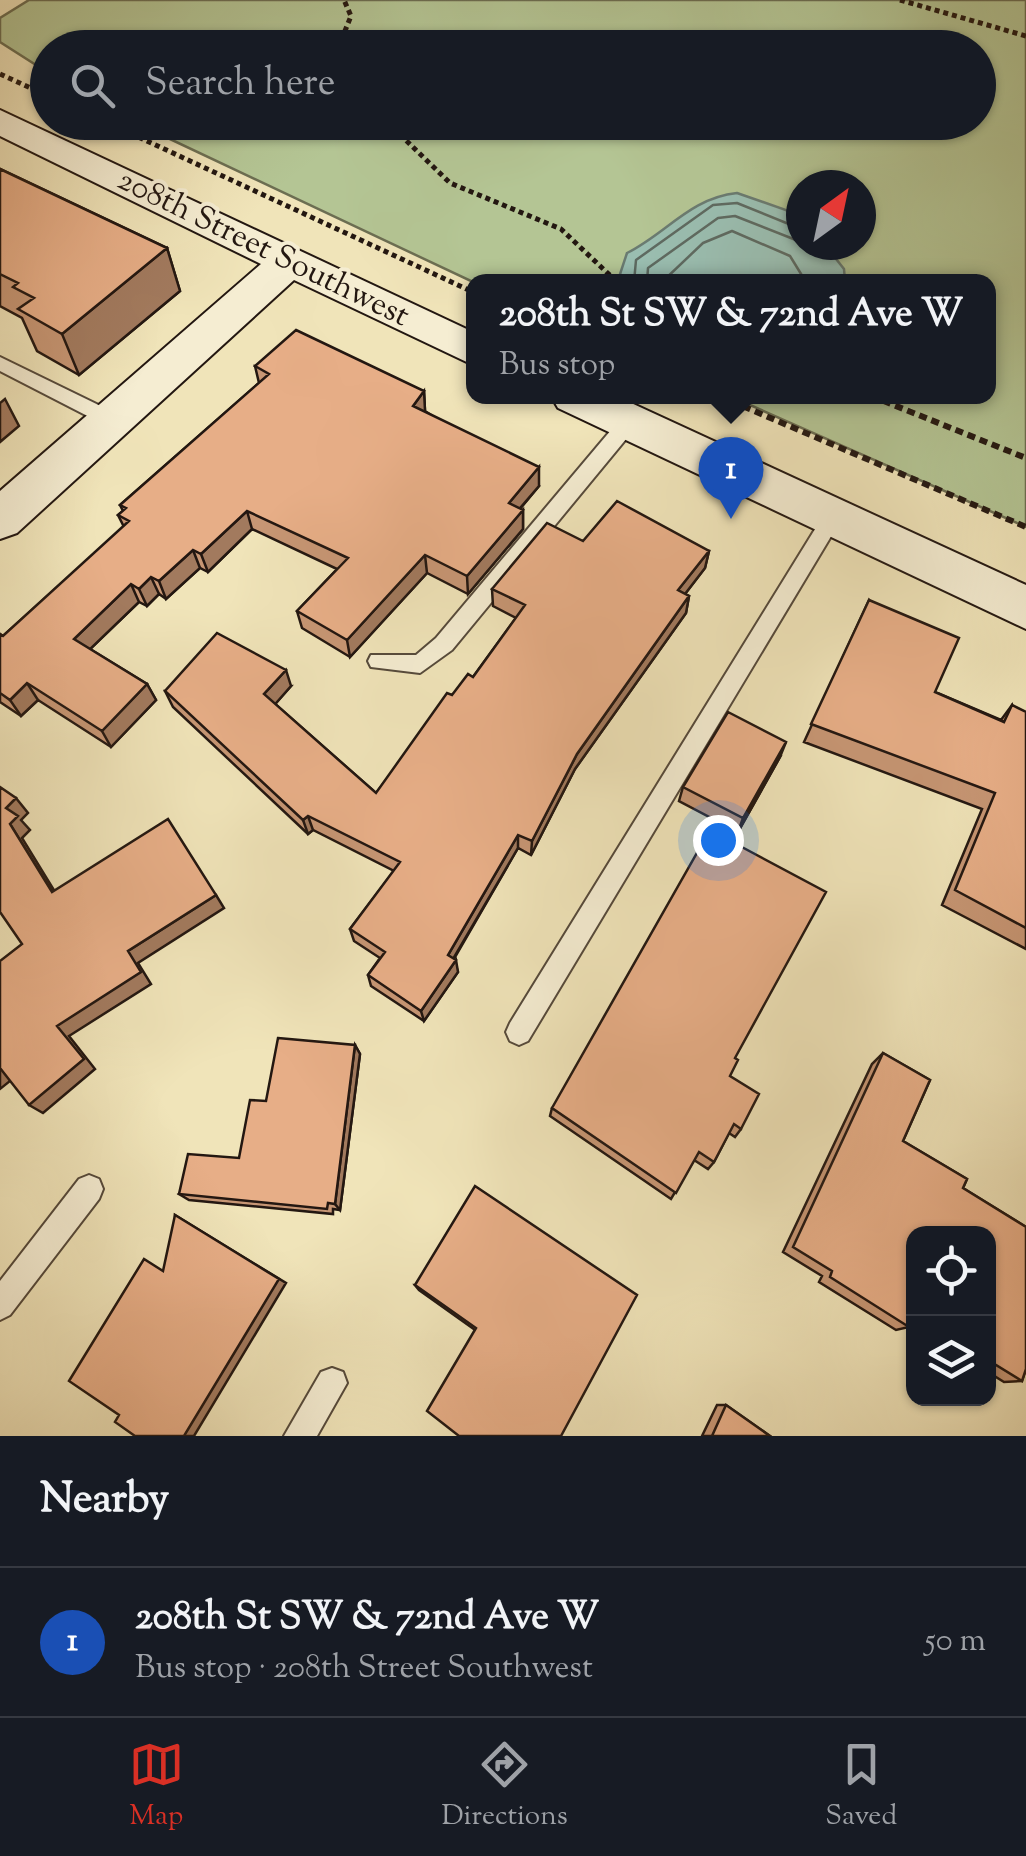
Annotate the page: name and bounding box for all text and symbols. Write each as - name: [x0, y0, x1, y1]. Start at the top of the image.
- search box: [30, 30, 996, 140]
- icon: search: [65, 58, 120, 113]
- text: Search here: [145, 58, 336, 112]
- street label: 208th Street Southwest: [109, 158, 417, 340]
- north arrow: [786, 170, 876, 260]
- popup: [466, 274, 996, 404]
- text: 208th St SW & 72nd Ave W: [499, 289, 963, 343]
- text: Bus stop: [499, 343, 615, 389]
- pin: 1: [698, 436, 764, 519]
- your location: [693, 815, 744, 866]
- map controls: [906, 1226, 996, 1406]
- button: locate: [906, 1226, 996, 1316]
- button: layers: [906, 1316, 996, 1406]
- text: Nearby: [40, 1471, 169, 1531]
- text: 208th St SW & 72nd Ave W: [135, 1592, 599, 1646]
- text: 1: [67, 1619, 78, 1665]
- text: 50 m: [925, 1619, 986, 1665]
- text: Bus stop · 208th Street Southwest: [135, 1646, 593, 1692]
- tab: Map: [129, 1737, 184, 1837]
- tab: Directions: [441, 1737, 568, 1837]
- tab: Saved: [825, 1737, 897, 1837]

